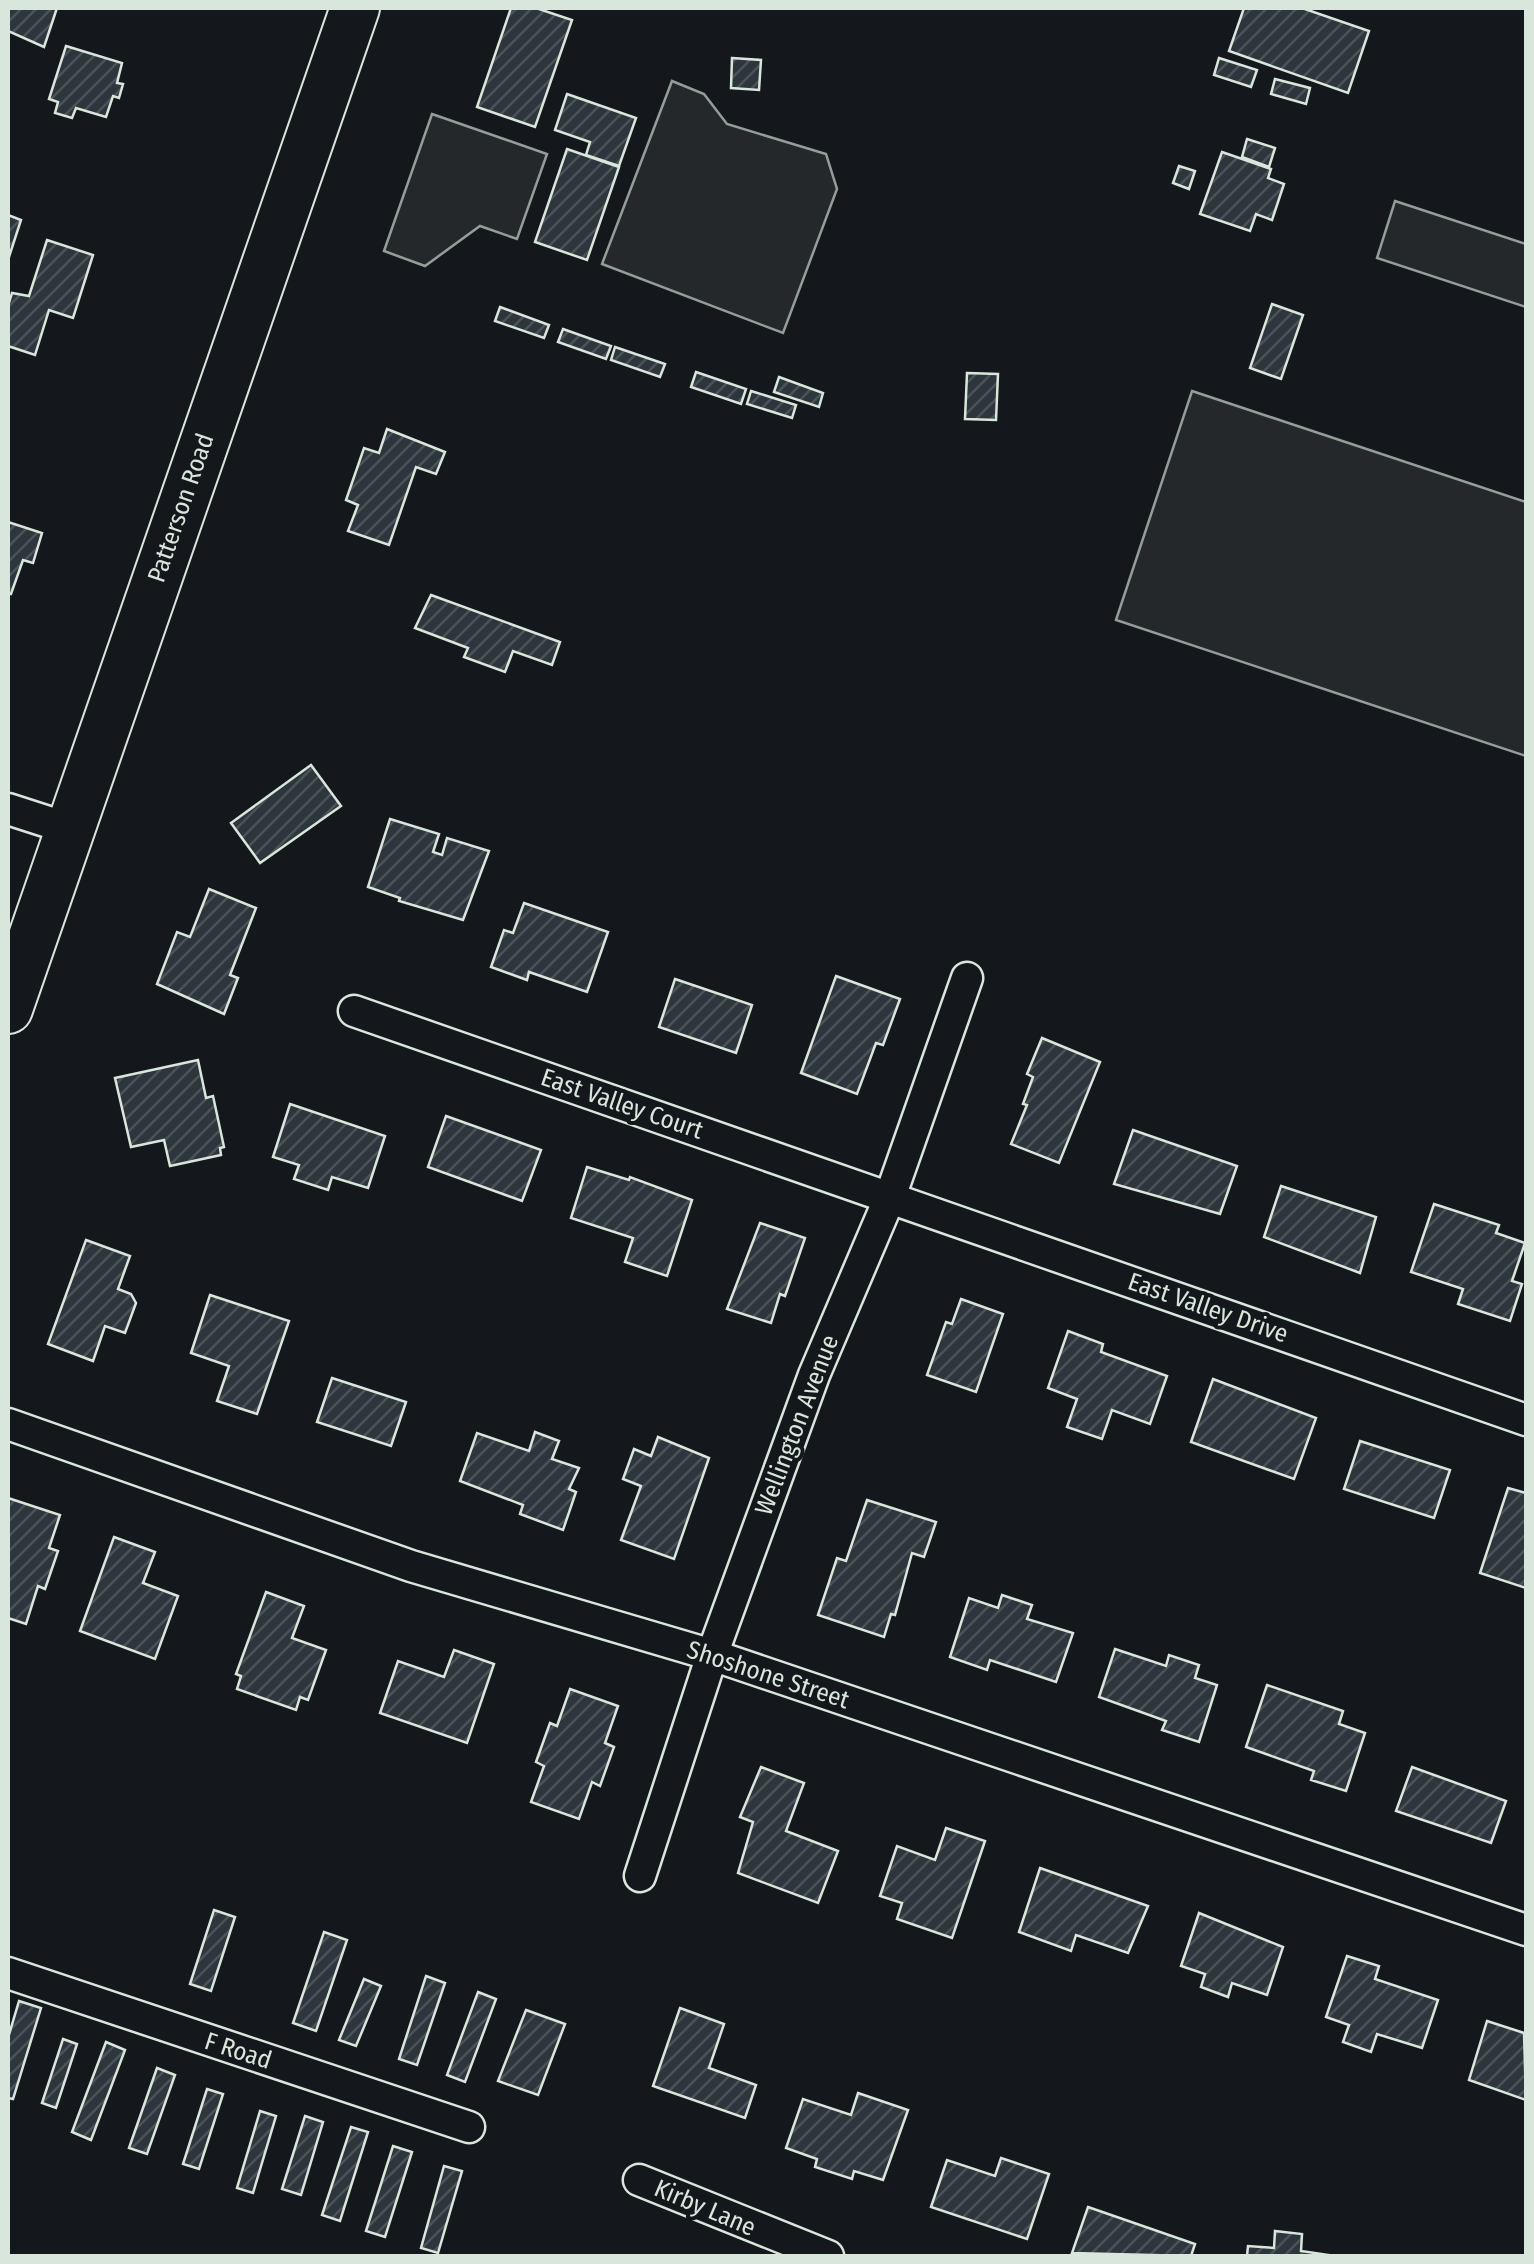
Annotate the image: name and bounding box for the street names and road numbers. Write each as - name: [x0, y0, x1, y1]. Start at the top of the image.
- street label: Patterson Road: [142, 430, 220, 586]
- street label: East Valley Court: [537, 1062, 708, 1146]
- street label: East Valley Drive: [1124, 1267, 1292, 1349]
- street label: Wellington Avenue: [749, 1331, 845, 1519]
- street label: Shoshone Street: [683, 1635, 854, 1716]
- street label: F Road: [201, 2026, 275, 2076]
- street label: Kirby Lane: [650, 2173, 760, 2243]

